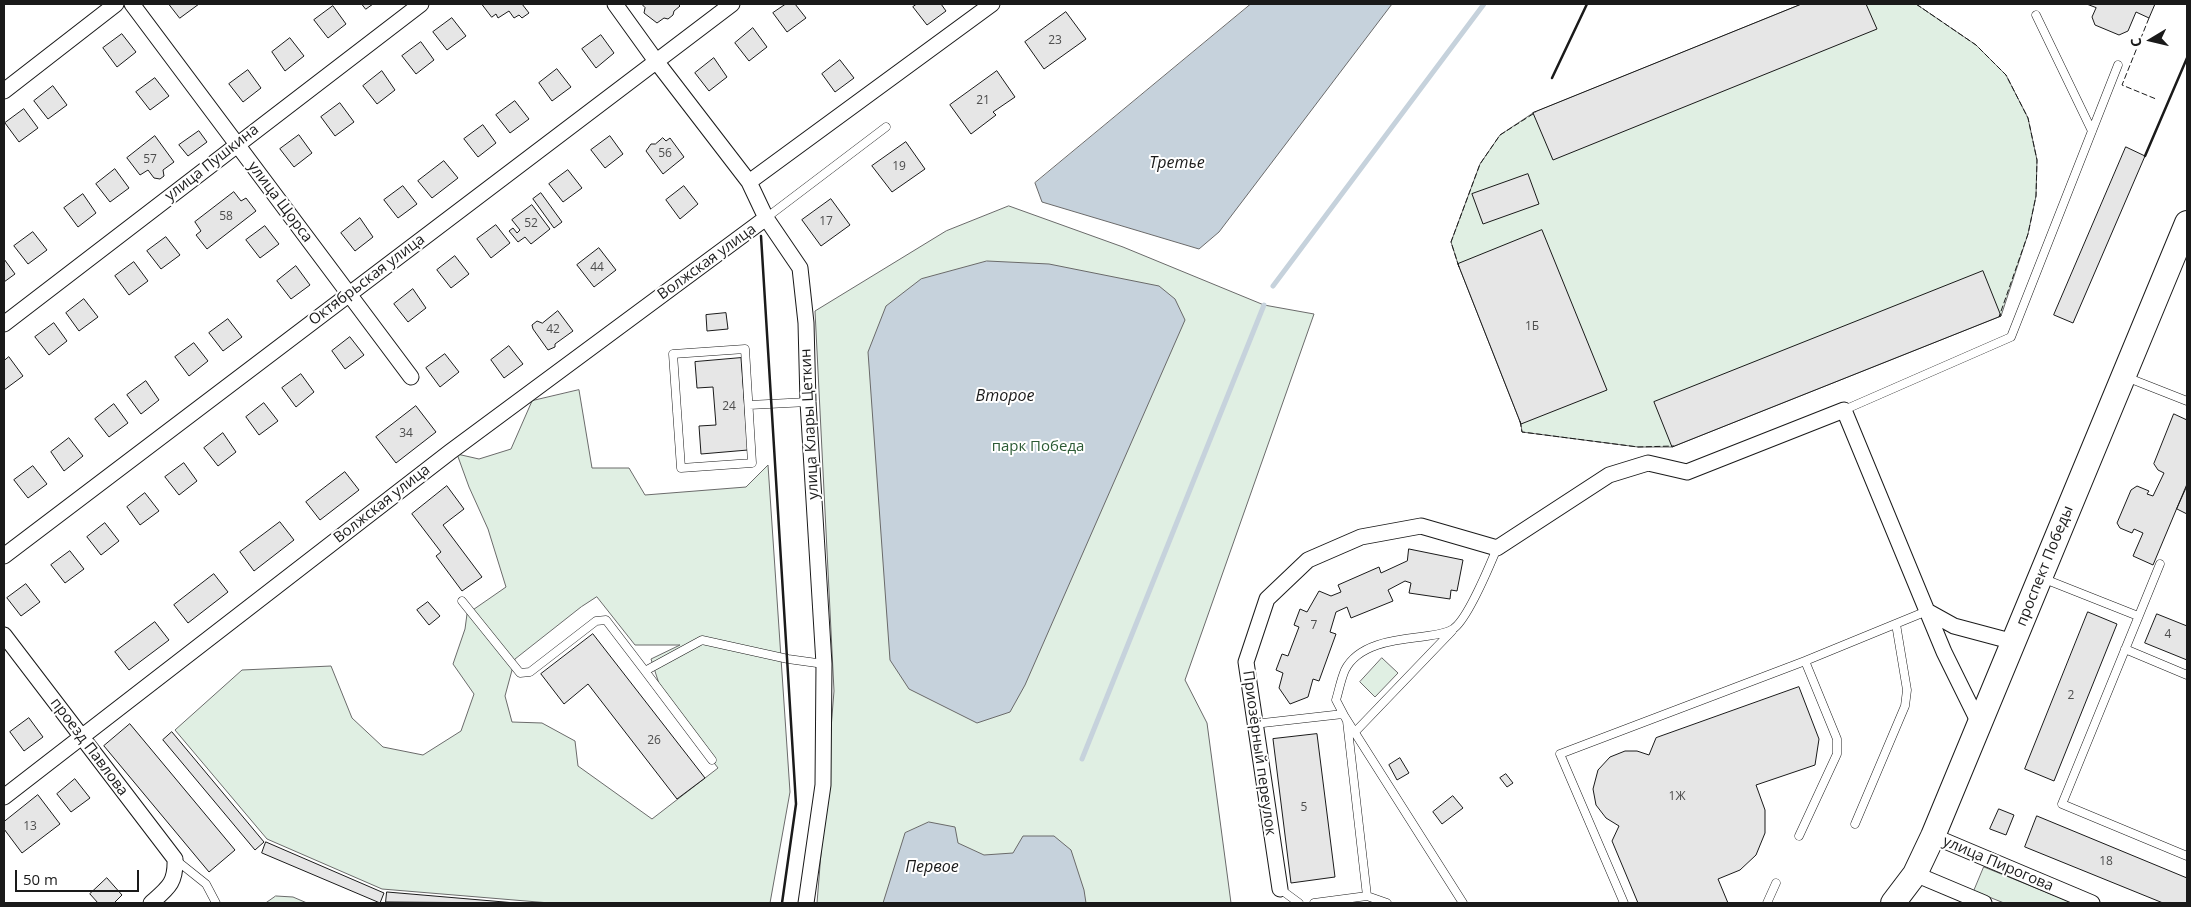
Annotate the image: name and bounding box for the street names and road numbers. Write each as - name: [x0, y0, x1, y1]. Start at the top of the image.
- street label: улица Пушкина: [161, 121, 263, 205]
- street label: улица Щорса: [244, 158, 316, 246]
- street label: Волжская улица: [654, 220, 760, 304]
- street label: Октябрьская улица: [305, 231, 429, 329]
- street label: улица Клары Цеткин: [797, 348, 823, 500]
- street label: Волжская улица: [330, 461, 434, 547]
- street label: проспект Победы: [2013, 503, 2077, 629]
- street label: Приозёрный переулок: [1239, 669, 1279, 837]
- street label: проезд Павлова: [46, 694, 132, 800]
- street label: улица Пирогова: [1940, 833, 2056, 895]

